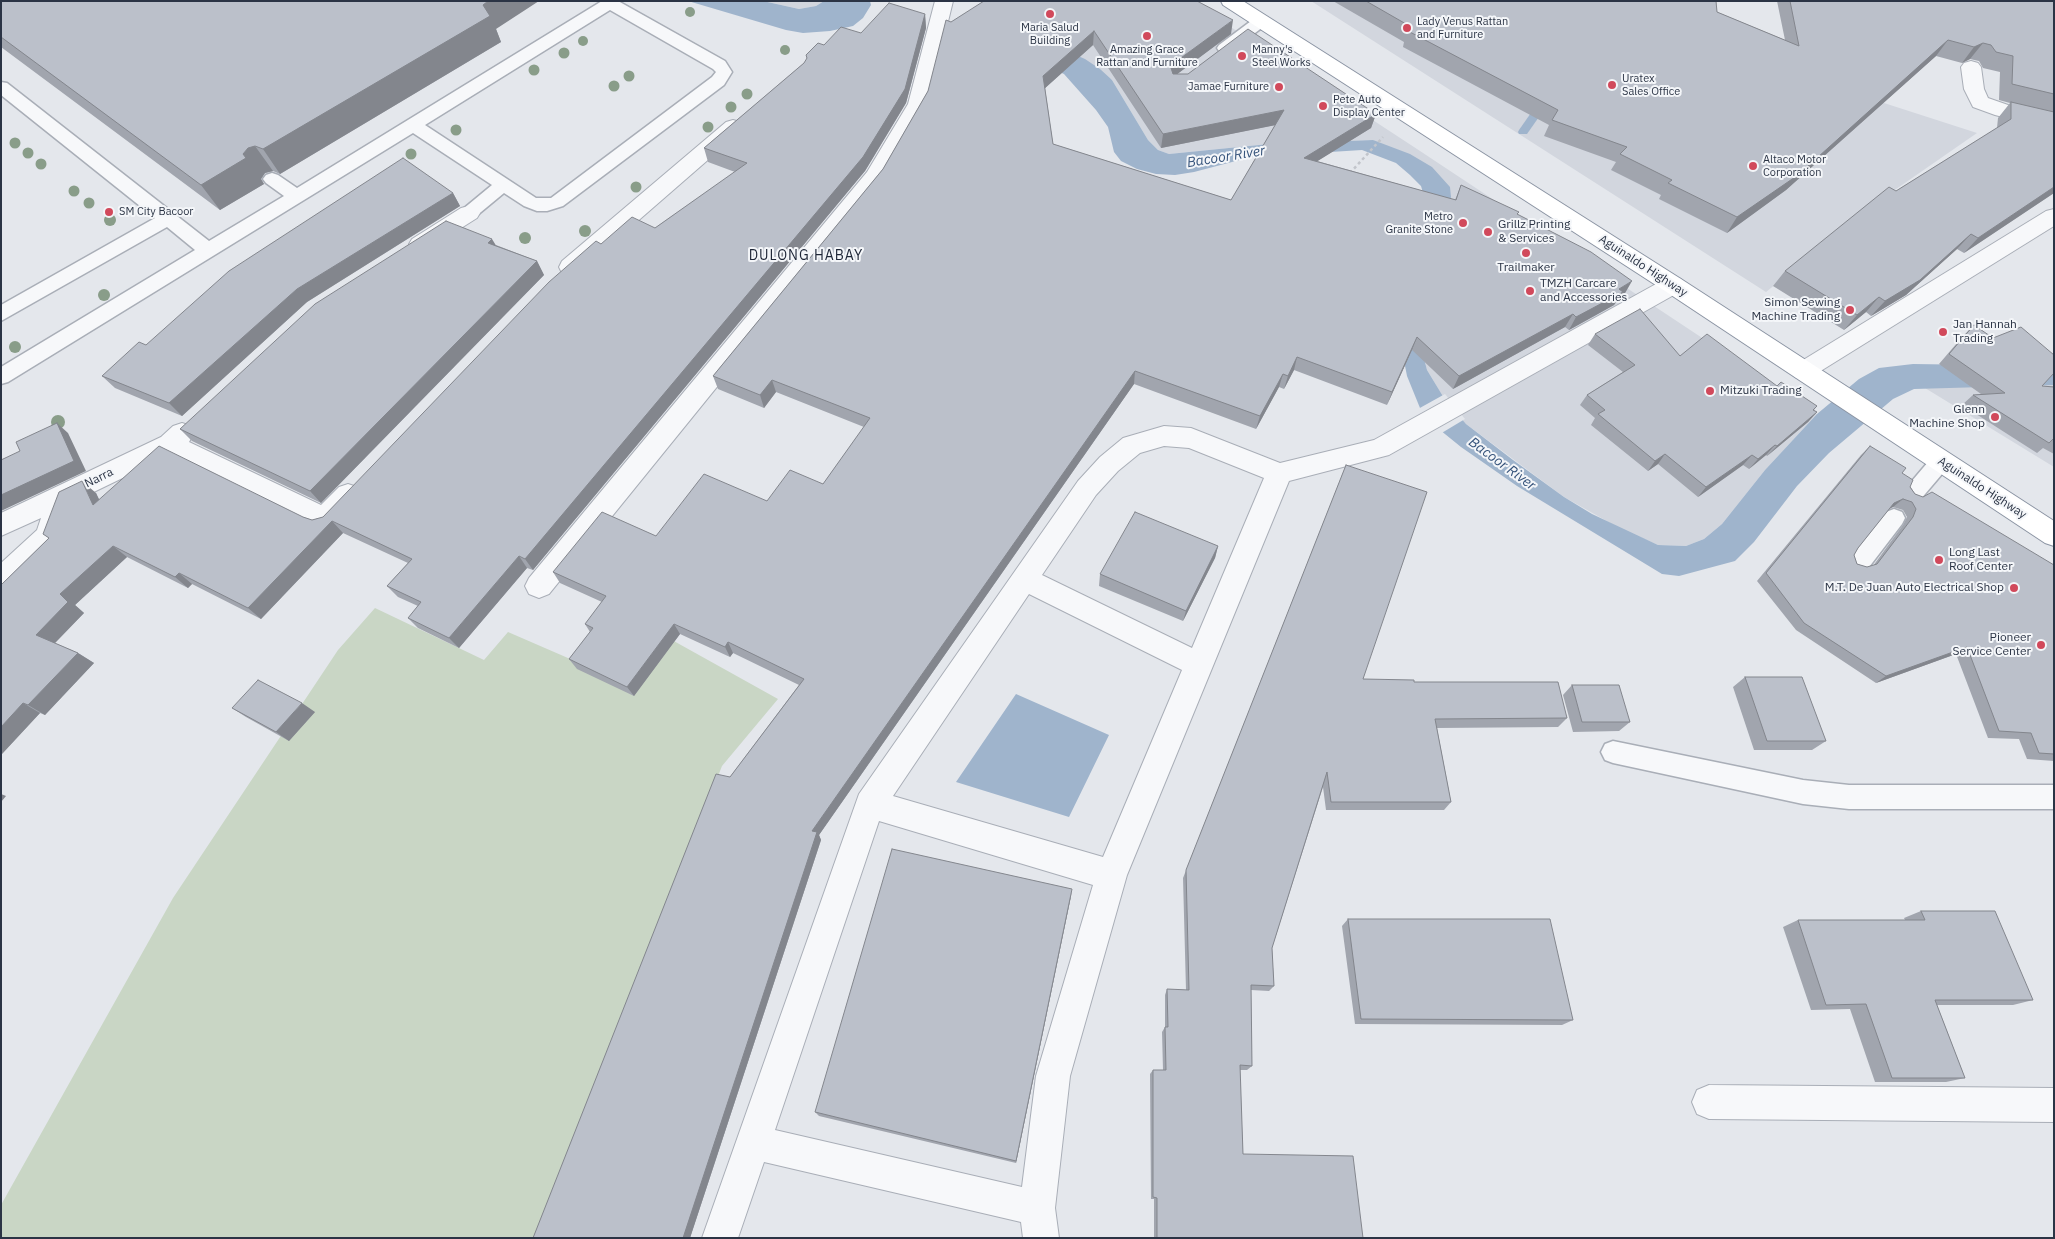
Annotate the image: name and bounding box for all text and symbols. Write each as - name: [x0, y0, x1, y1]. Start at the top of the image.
- marker: Maria Salud Building: [1044, 8, 1056, 20]
- place label: Lady Venus Rattan and Furniture: [1417, 15, 1508, 41]
- place label: Maria Salud Building: [1021, 21, 1079, 47]
- marker: Lady Venus Rattan and Furniture: [1401, 22, 1413, 34]
- marker: Amazing Grace Rattan and Furniture: [1141, 30, 1153, 42]
- place label: Amazing Grace Rattan and Furniture: [1096, 43, 1198, 69]
- place label: Manny's Steel Works: [1252, 43, 1311, 69]
- marker: Manny's Steel Works: [1236, 50, 1248, 62]
- place label: Uratex Sales Office: [1622, 72, 1680, 98]
- marker: Uratex Sales Office: [1606, 79, 1618, 91]
- place label: Jamae Furniture: [1188, 80, 1269, 94]
- marker: Jamae Furniture: [1273, 81, 1285, 93]
- place label: Pete Auto Display Center: [1333, 93, 1405, 119]
- marker: Pete Auto Display Center: [1317, 100, 1329, 112]
- water label: Bacoor River: [1186, 143, 1266, 171]
- place label: Altaco Motor Corporation: [1763, 153, 1826, 179]
- marker: Altaco Motor Corporation: [1747, 160, 1759, 172]
- place label: SM City Bacoor: [119, 205, 193, 219]
- marker: SM City Bacoor: [103, 206, 115, 218]
- place label: Metro Granite Stone: [1385, 210, 1453, 236]
- marker: Metro Granite Stone: [1457, 217, 1469, 229]
- place label: Grillz Printing & Services: [1498, 218, 1570, 246]
- marker: Grillz Printing & Services: [1482, 226, 1494, 238]
- street label: Aguinaldo Highway: [1596, 232, 1690, 300]
- marker: Trailmaker: [1520, 247, 1532, 259]
- district label: DULONG HABAY: [747, 248, 865, 264]
- place label: Trailmaker: [1497, 261, 1555, 275]
- place label: TMZH Carcare and Accessories: [1540, 277, 1627, 305]
- marker: TMZH Carcare and Accessories: [1524, 285, 1536, 297]
- place label: Simon Sewing Machine Trading: [1752, 296, 1840, 324]
- marker: Simon Sewing Machine Trading: [1844, 304, 1856, 316]
- place label: Jan Hannah Trading: [1953, 318, 2017, 346]
- marker: Jan Hannah Trading: [1937, 326, 1949, 338]
- place label: Mitzuki Trading: [1720, 384, 1802, 398]
- marker: Mitzuki Trading: [1704, 385, 1716, 397]
- place label: Glenn Machine Shop: [1909, 403, 1985, 431]
- marker: Glenn Machine Shop: [1989, 411, 2001, 423]
- water label: Bacoor River: [1465, 434, 1539, 494]
- street label: Aguinaldo Highway: [1935, 454, 2029, 522]
- street label: Narra: [82, 465, 116, 491]
- place label: Long Last Roof Center: [1949, 546, 2013, 574]
- marker: Long Last Roof Center: [1933, 554, 1945, 566]
- place label: M.T. De Juan Auto Electrical Shop: [1825, 581, 2004, 595]
- marker: M.T. De Juan Auto Electrical Shop: [2008, 582, 2020, 594]
- place label: Pioneer Service Center: [1953, 631, 2031, 659]
- marker: Pioneer Service Center: [2035, 639, 2047, 651]

